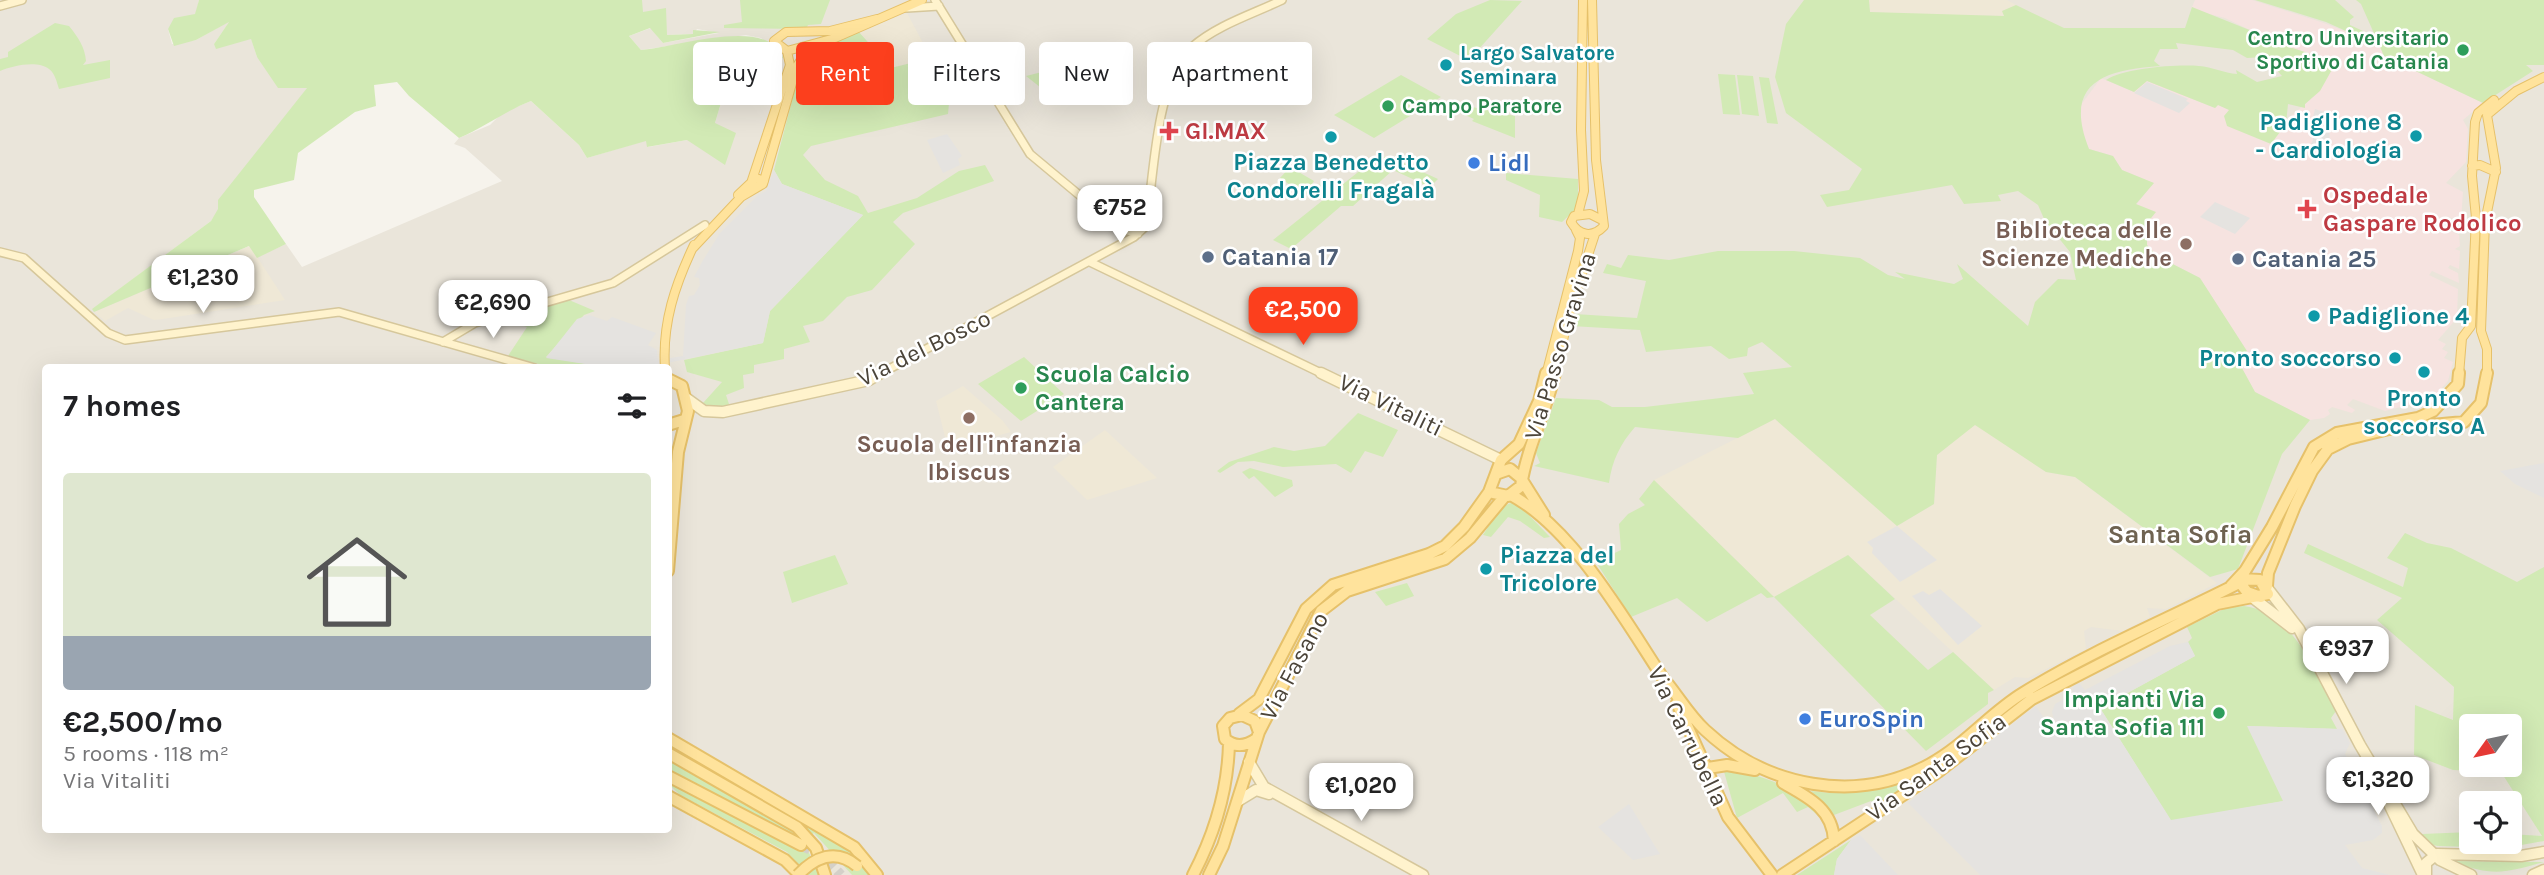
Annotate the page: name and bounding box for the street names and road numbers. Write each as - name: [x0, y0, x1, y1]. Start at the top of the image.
- street label: Via Passo Gravina: [1518, 249, 1602, 443]
- street label: Via del Bosco: [853, 304, 995, 392]
- street label: Via Vitaliti: [1334, 368, 1448, 442]
- street label: Via Fasano: [1254, 607, 1334, 725]
- street label: Via Carrubella: [1642, 661, 1734, 811]
- street label: Via Santa Sofia: [1861, 707, 2011, 827]

